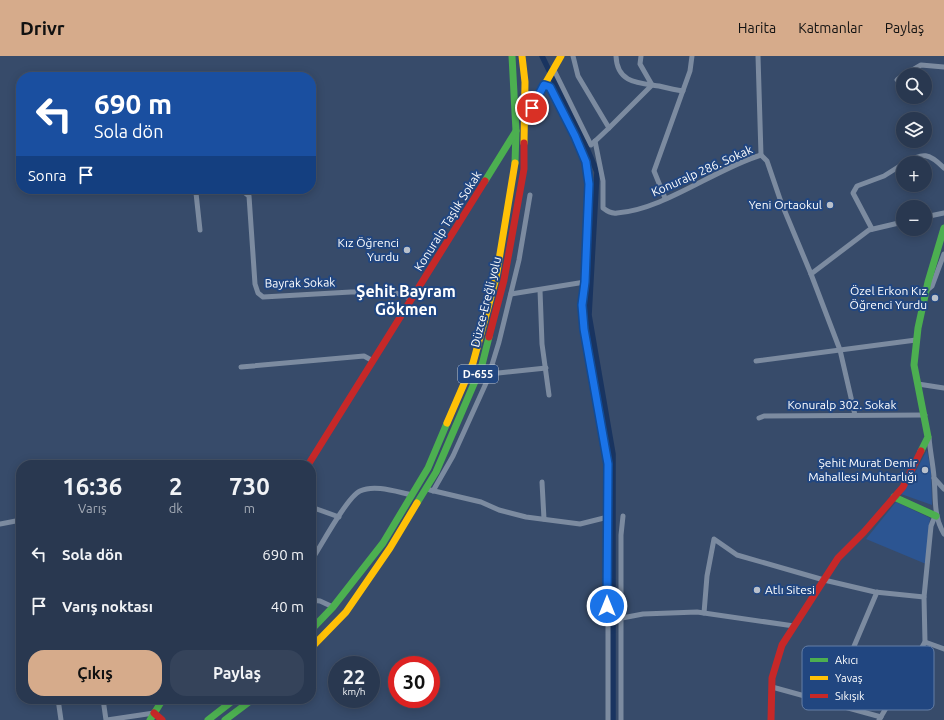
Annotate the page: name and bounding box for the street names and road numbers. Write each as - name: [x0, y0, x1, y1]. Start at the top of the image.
- street label: Konuralp 286. Sokak: [649, 142, 754, 199]
- street label: Konuralp Taşlık Sokak: [411, 168, 484, 273]
- street label: Düzce-Ereğli yolu: [468, 255, 503, 348]
- street label: Bayrak Sokak: [265, 275, 335, 290]
- road number: D-655: [458, 365, 498, 383]
- street label: Konuralp 302. Sokak: [787, 398, 897, 411]

